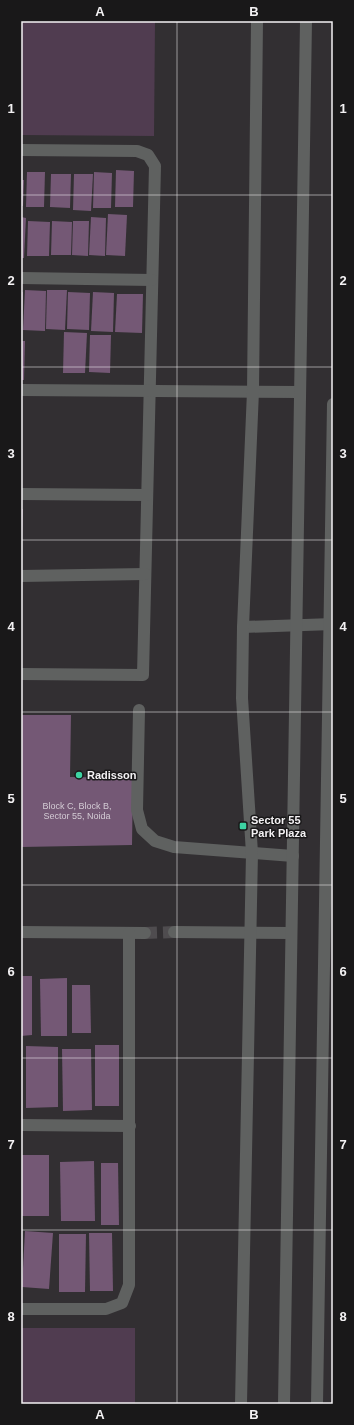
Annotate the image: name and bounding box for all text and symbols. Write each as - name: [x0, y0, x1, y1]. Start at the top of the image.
- text: A: [95, 4, 105, 19]
- text: B: [249, 4, 259, 19]
- text: 1: [7, 101, 15, 116]
- text: 1: [339, 101, 347, 116]
- text: 2: [7, 273, 15, 288]
- text: 2: [339, 273, 347, 288]
- text: 3: [7, 446, 15, 461]
- text: 3: [339, 446, 347, 461]
- text: 4: [7, 619, 15, 634]
- text: 4: [339, 619, 347, 634]
- place label: Radisson: [87, 769, 137, 781]
- marker: Radisson: [74, 770, 84, 780]
- text: 5: [7, 791, 15, 806]
- text: 5: [339, 791, 347, 806]
- house number: Block C, Block B, Sector 55, Noida: [42, 801, 112, 821]
- place label: Sector 55 Park Plaza: [251, 814, 307, 839]
- marker: Sector 55 Park Plaza: [238, 821, 248, 831]
- text: 6: [7, 964, 15, 979]
- text: 6: [339, 964, 347, 979]
- text: 7: [7, 1137, 15, 1152]
- text: 7: [339, 1137, 347, 1152]
- text: 8: [7, 1309, 15, 1324]
- text: 8: [339, 1309, 347, 1324]
- text: A: [95, 1407, 105, 1422]
- text: B: [249, 1407, 259, 1422]

